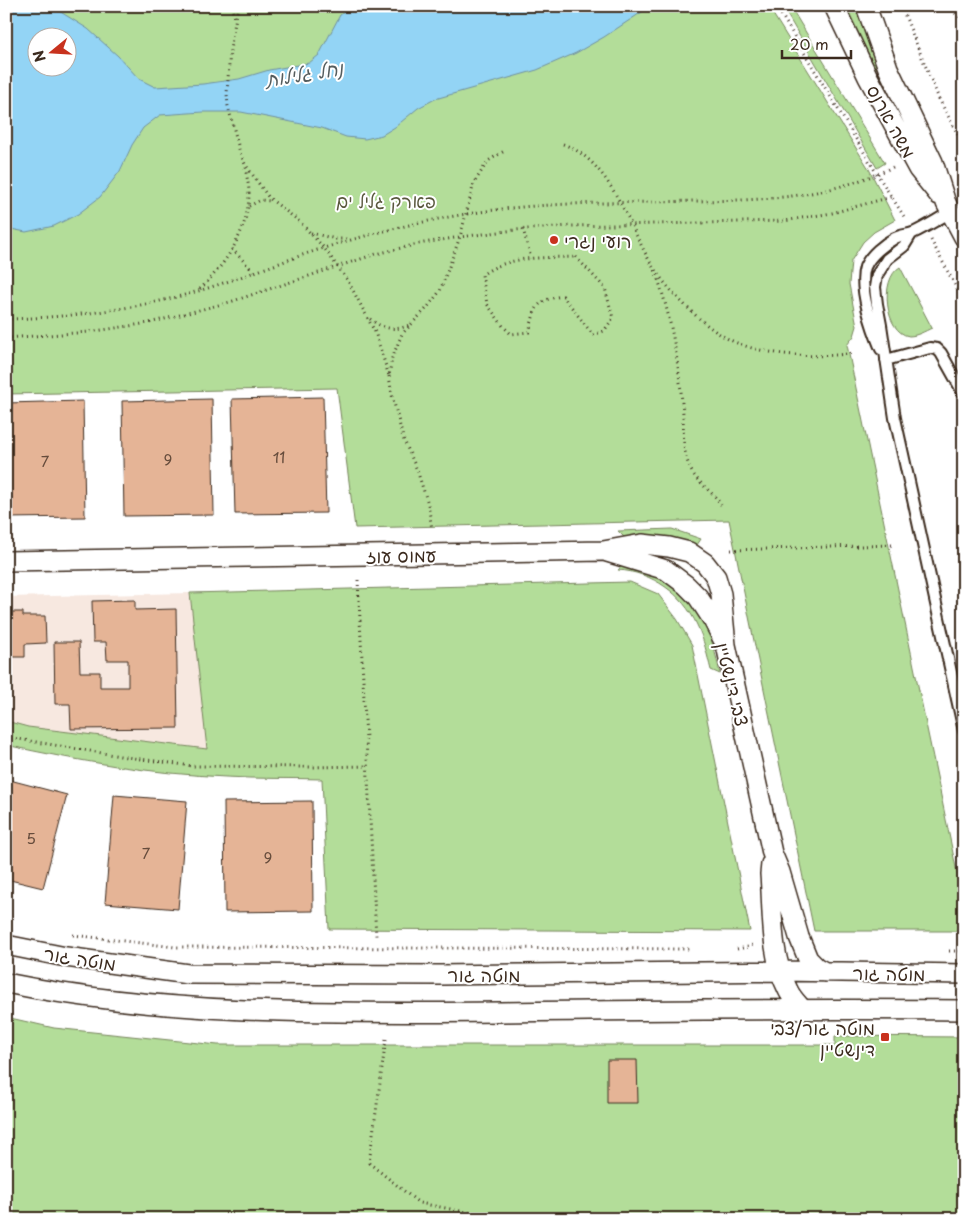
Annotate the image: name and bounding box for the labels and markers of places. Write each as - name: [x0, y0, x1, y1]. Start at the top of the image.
- place label: רועי נגרי: [564, 227, 632, 254]
- marker: רועי נגרי: [548, 234, 560, 246]
- place label: מוטה גור/צבי דינשטיין: [770, 1014, 875, 1062]
- marker: מוטה גור/צבי דינשטיין: [879, 1031, 891, 1043]

